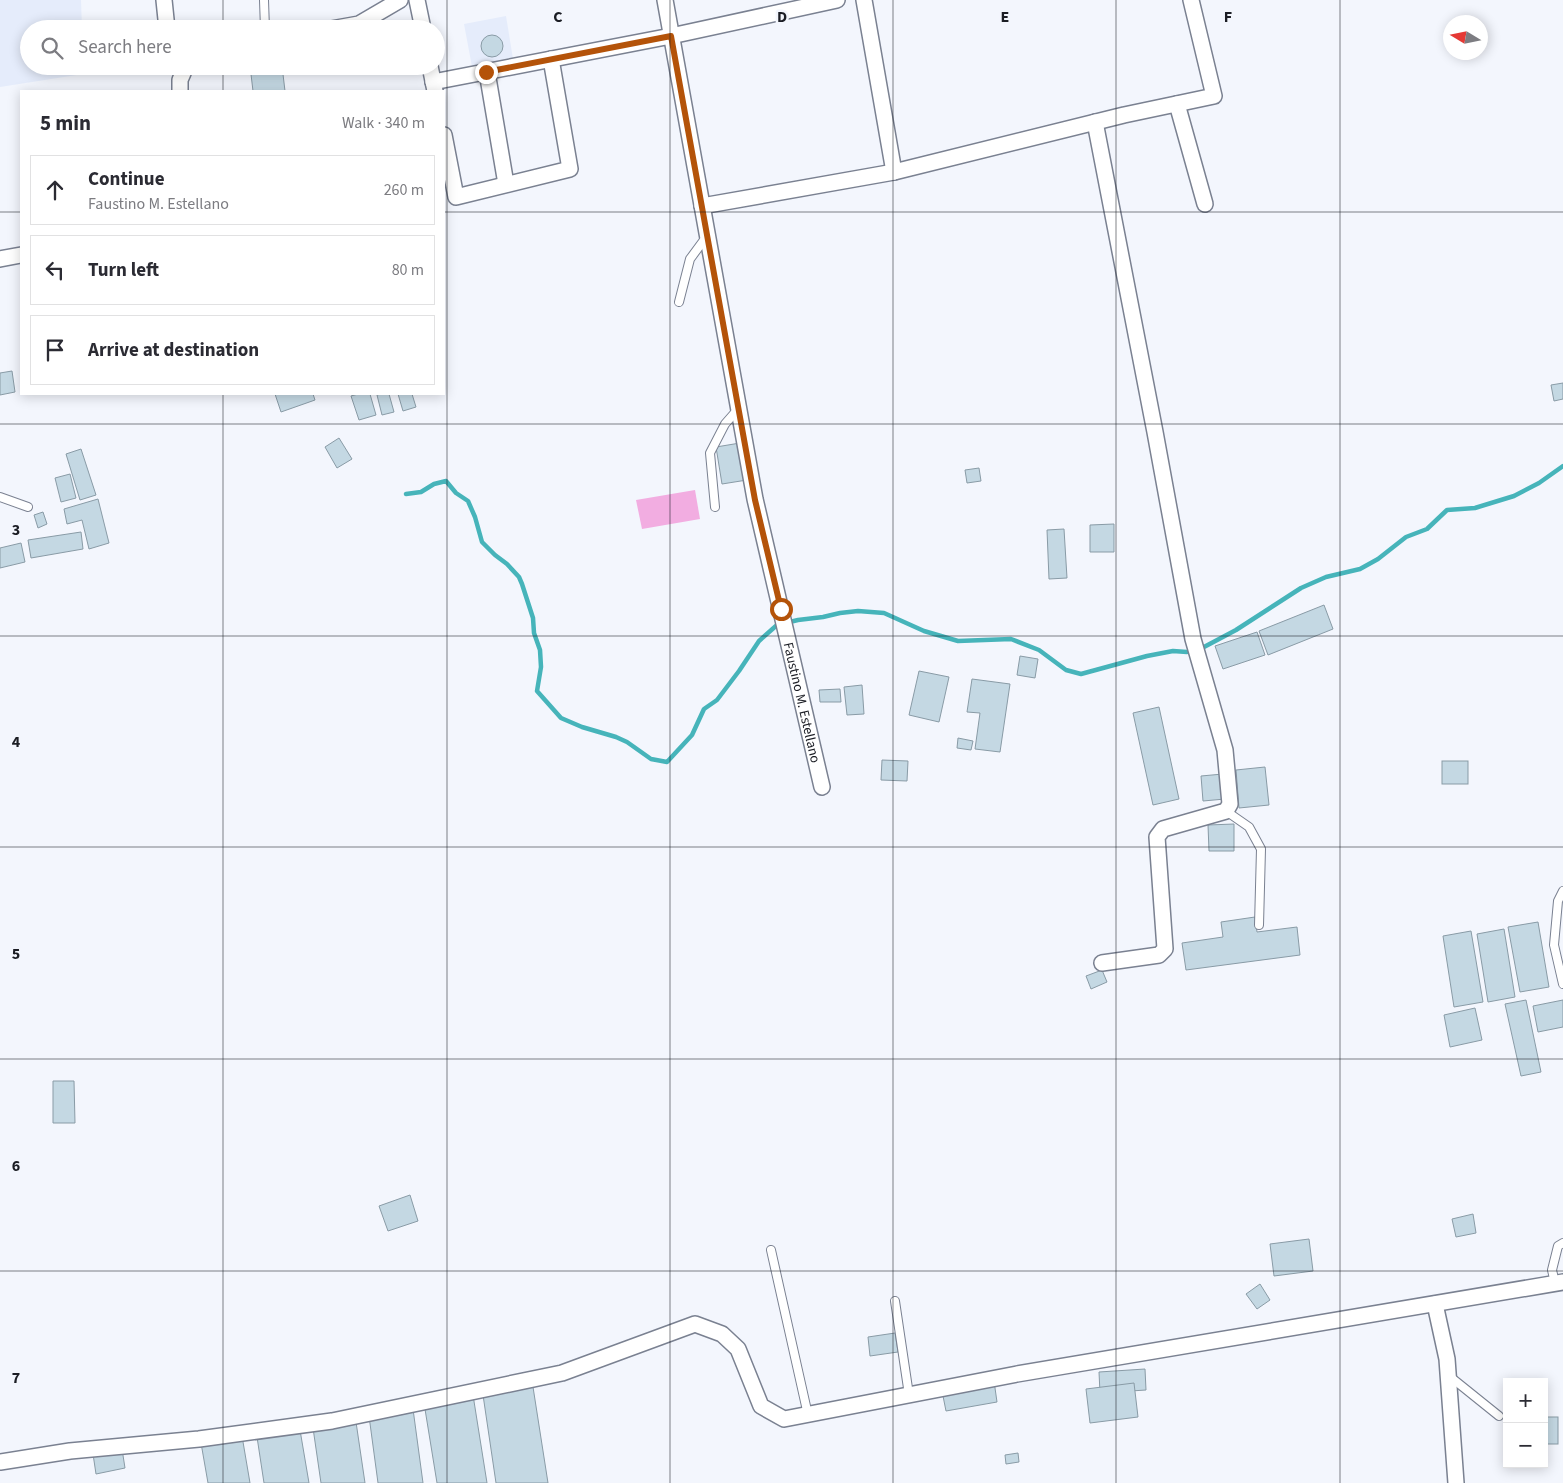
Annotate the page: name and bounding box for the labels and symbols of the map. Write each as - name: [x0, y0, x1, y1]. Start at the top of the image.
- text: C: [553, 6, 563, 28]
- text: D: [777, 6, 787, 28]
- text: E: [1001, 6, 1009, 28]
- text: F: [1224, 6, 1232, 28]
- north arrow: [1443, 15, 1488, 60]
- route end: [475, 61, 498, 84]
- text: 3: [12, 519, 20, 541]
- route start: [770, 598, 793, 621]
- street label: Faustino M. Estellano: [778, 640, 825, 765]
- text: 4: [12, 731, 21, 753]
- text: 5: [12, 943, 20, 965]
- text: 6: [12, 1155, 20, 1177]
- text: 7: [12, 1367, 20, 1389]

